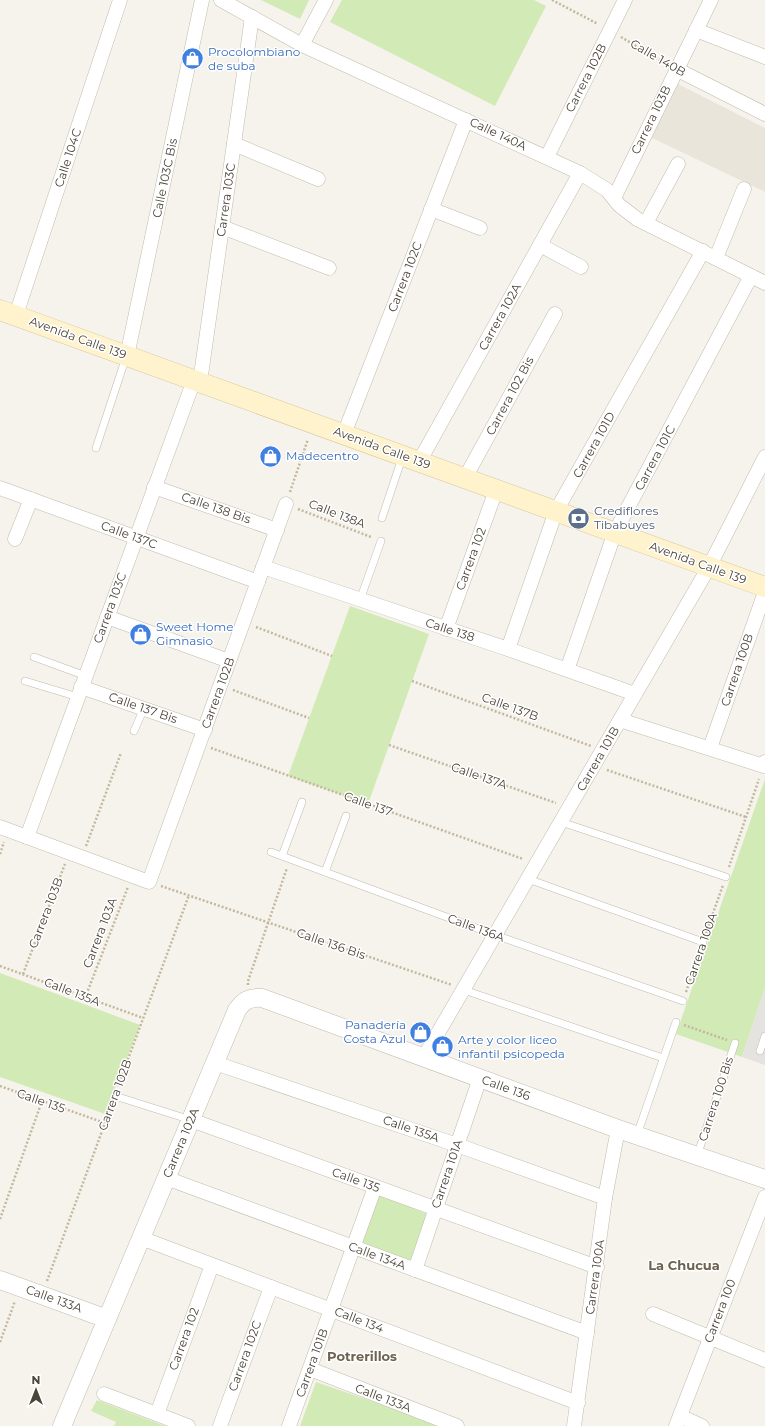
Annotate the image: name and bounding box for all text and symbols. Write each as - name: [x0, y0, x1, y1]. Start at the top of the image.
- street label: Calle 140B: [628, 36, 689, 79]
- street label: Carrera 102B: [562, 41, 609, 115]
- place label: Procolombiano de suba: [208, 44, 300, 73]
- shop icon: Procolombiano de suba: [179, 46, 205, 72]
- street label: Carrera 103B: [627, 83, 674, 157]
- street label: Calle 140A: [467, 114, 529, 153]
- street label: Calle 104C: [51, 126, 84, 189]
- street label: Calle 103C Bis: [149, 137, 180, 219]
- street label: Carrera 103C: [213, 162, 238, 238]
- street label: Carrera 102C: [384, 239, 425, 314]
- street label: Carrera 102A: [475, 280, 524, 353]
- street label: Avenida Calle 139: [28, 313, 129, 362]
- street label: Carrera 102 Bis: [483, 354, 537, 438]
- street label: Carrera 101D: [569, 409, 618, 480]
- street label: Carrera 101C: [631, 422, 678, 493]
- street label: Avenida Calle 139: [332, 423, 433, 472]
- shop icon: Madecentro: [257, 443, 283, 469]
- place label: Madecentro: [286, 448, 359, 463]
- street label: Calle 138 Bis: [179, 489, 253, 526]
- street label: Calle 138A: [307, 496, 368, 531]
- place label: Crediflores Tibabuyes: [594, 503, 658, 532]
- bank icon: Crediflores Tibabuyes: [565, 505, 591, 531]
- street label: Calle 137C: [99, 517, 160, 552]
- street label: Carrera 102: [452, 525, 489, 592]
- street label: Avenida Calle 139: [648, 538, 749, 587]
- street label: Carrera 103C: [90, 570, 129, 645]
- street label: Calle 138: [424, 614, 477, 645]
- place label: Sweet Home Gimnasio: [156, 619, 233, 648]
- shop icon: Sweet Home Gimnasio: [128, 621, 154, 647]
- street label: Carrera 100B: [717, 631, 756, 708]
- street label: Carrera 102B: [198, 655, 237, 731]
- street label: Calle 137 Bis: [107, 689, 180, 726]
- street label: Calle 137B: [480, 689, 541, 724]
- street label: Carrera 101B: [573, 724, 622, 794]
- street label: Calle 137A: [449, 759, 509, 792]
- street label: Calle 137: [342, 788, 394, 819]
- street label: Carrera 103B: [25, 875, 66, 950]
- street label: Carrera 103A: [79, 895, 120, 970]
- street label: Calle 136A: [446, 910, 507, 945]
- street label: Carrera 100A: [681, 910, 720, 987]
- street label: Calle 136 Bis: [295, 925, 368, 962]
- street label: Calle 135A: [42, 974, 103, 1009]
- place label: Panadería Costa Azul: [344, 1017, 406, 1046]
- shop icon: Panadería Costa Azul: [408, 1019, 434, 1045]
- place label: Arte y color liceo infantil psicopeda: [458, 1032, 565, 1061]
- shop icon: Arte y color liceo infantil psicopeda: [429, 1034, 455, 1060]
- street label: Carrera 100 Bis: [695, 1054, 736, 1143]
- street label: Carrera 102B: [95, 1057, 134, 1133]
- street label: Calle 136: [480, 1072, 533, 1103]
- street label: Calle 135: [15, 1085, 67, 1116]
- street label: Carrera 102A: [159, 1105, 202, 1180]
- street label: Calle 135A: [381, 1112, 442, 1145]
- street label: Carrera 101A: [428, 1137, 465, 1210]
- street label: Calle 135: [330, 1164, 382, 1195]
- street label: Calle 134A: [346, 1238, 408, 1273]
- street label: Carrera 100A: [582, 1238, 607, 1315]
- district label: La Chucua: [648, 1257, 720, 1273]
- street label: Carrera 100: [701, 1277, 739, 1345]
- street label: Calle 133A: [24, 1281, 85, 1316]
- street label: Calle 134: [333, 1303, 386, 1336]
- street label: Carrera 102: [165, 1305, 202, 1372]
- street label: Carrera 102C: [225, 1318, 264, 1393]
- street label: Carrera 101B: [292, 1326, 331, 1399]
- district label: Potrerillos: [327, 1348, 397, 1364]
- north arrow: [16, 1370, 56, 1410]
- text: N: [32, 1373, 40, 1387]
- street label: Calle 133A: [353, 1380, 414, 1415]

